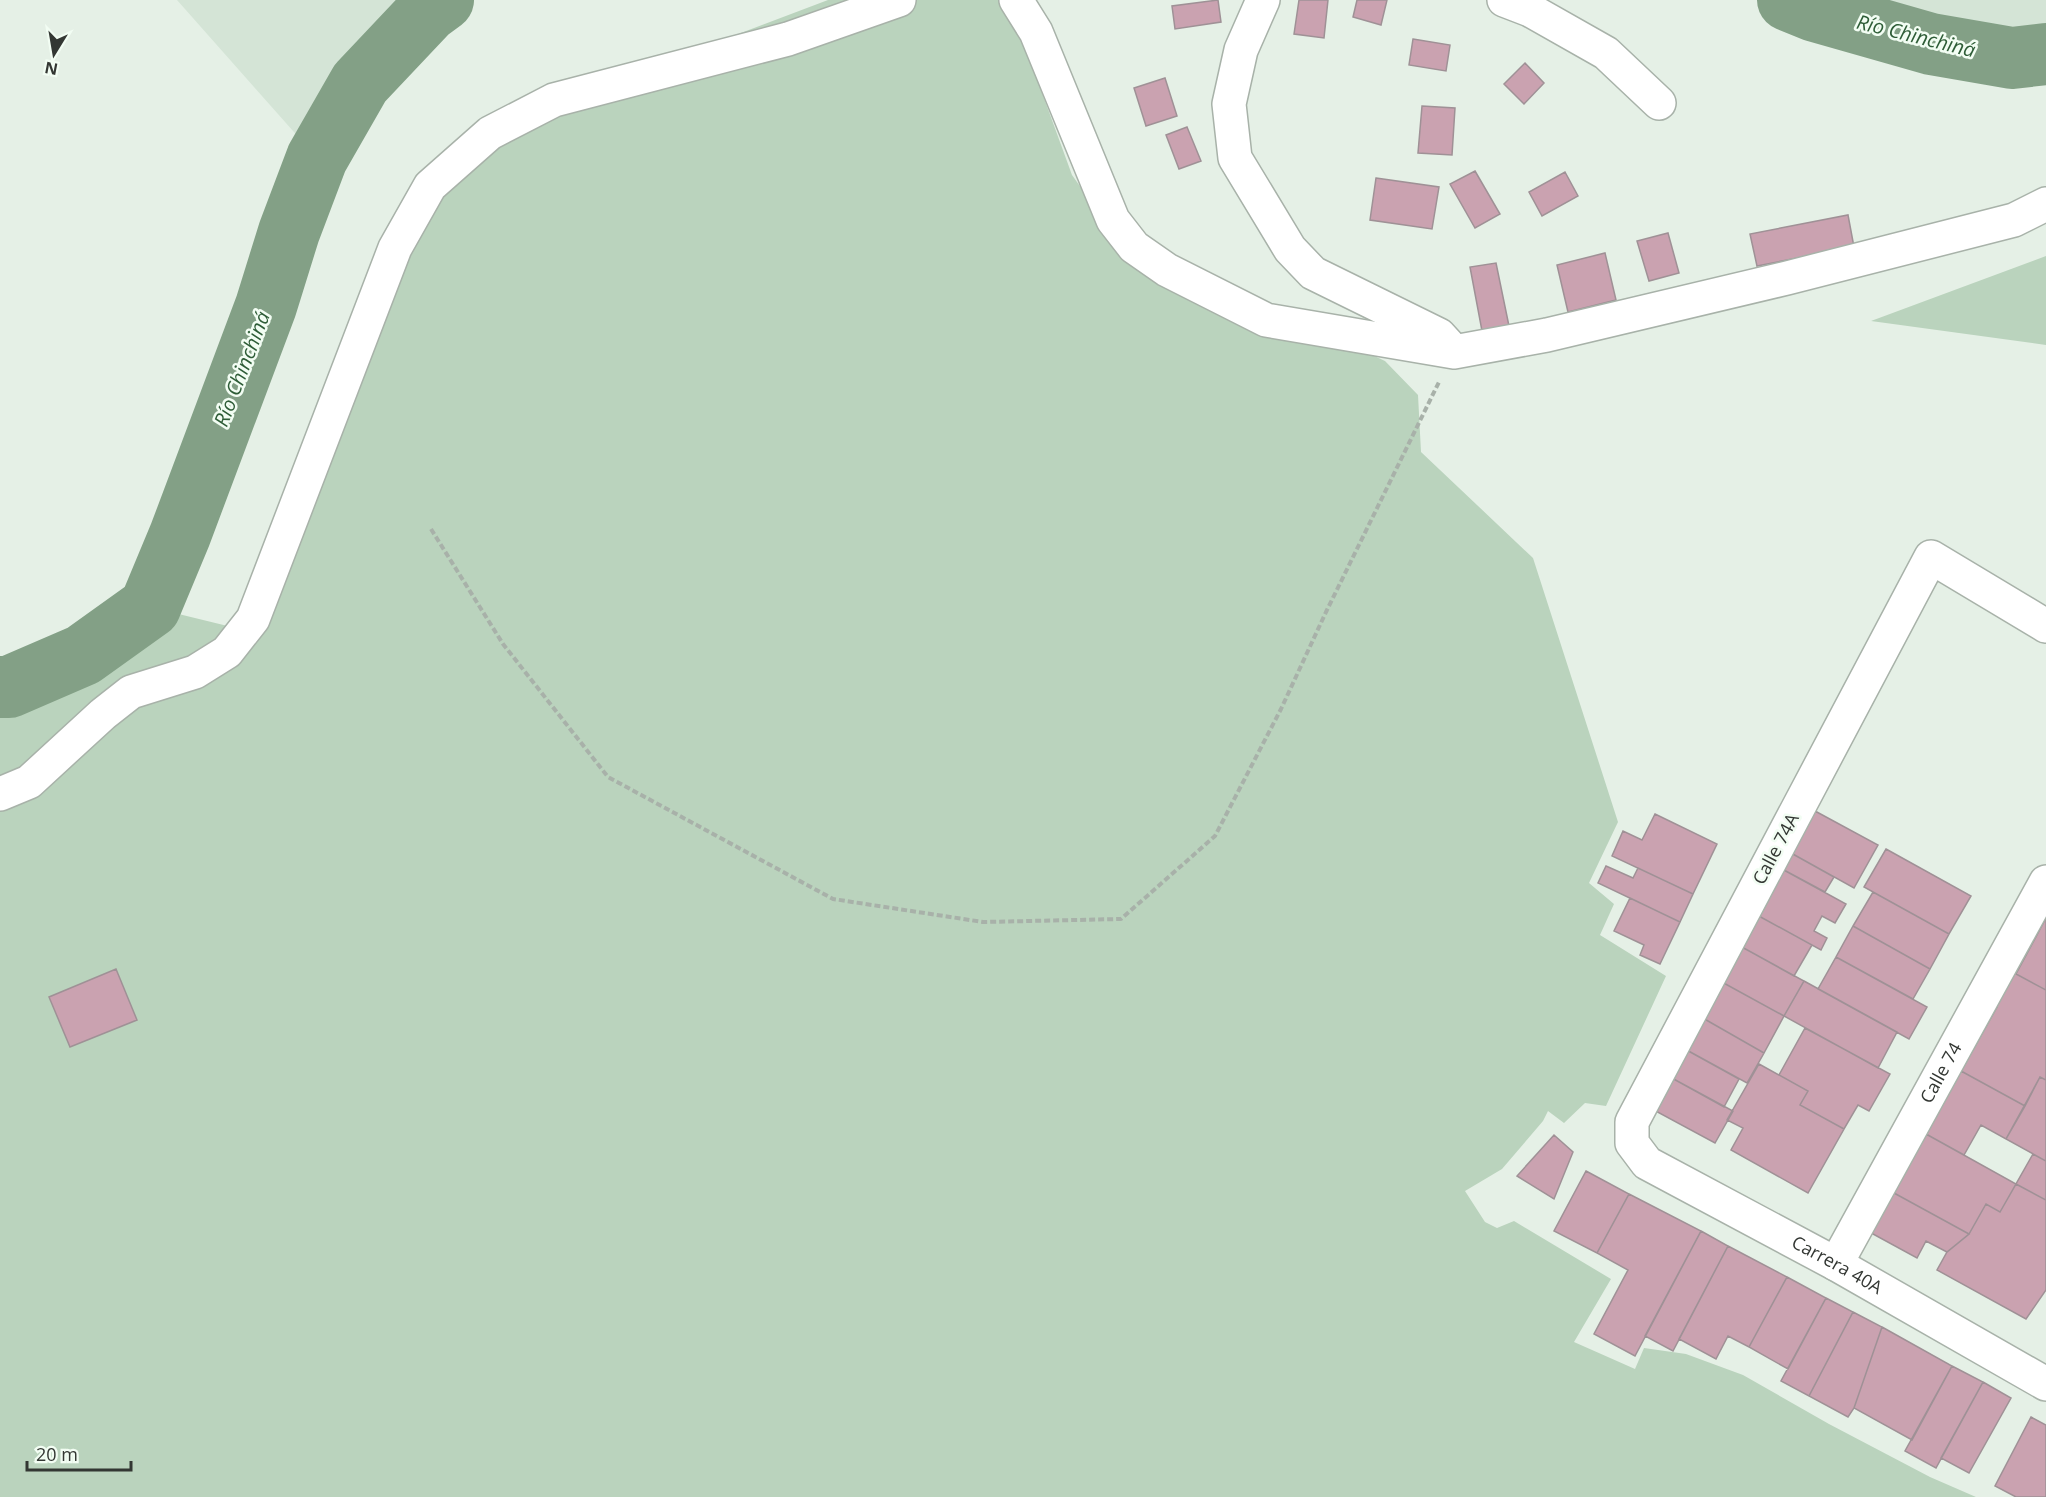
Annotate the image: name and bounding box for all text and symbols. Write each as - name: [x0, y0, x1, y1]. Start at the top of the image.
- water label: Río Chinchiná: [1854, 8, 1978, 63]
- north arrow: [24, 24, 84, 84]
- text: N: [43, 57, 60, 81]
- water label: Río Chinchiná: [207, 307, 276, 430]
- street label: Calle 74A: [1746, 808, 1804, 888]
- street label: Calle 74: [1914, 1038, 1967, 1107]
- street label: Carrera 40A: [1788, 1230, 1888, 1299]
- scale bar: [27, 1434, 130, 1472]
- text: 20 m: [36, 1442, 78, 1466]

